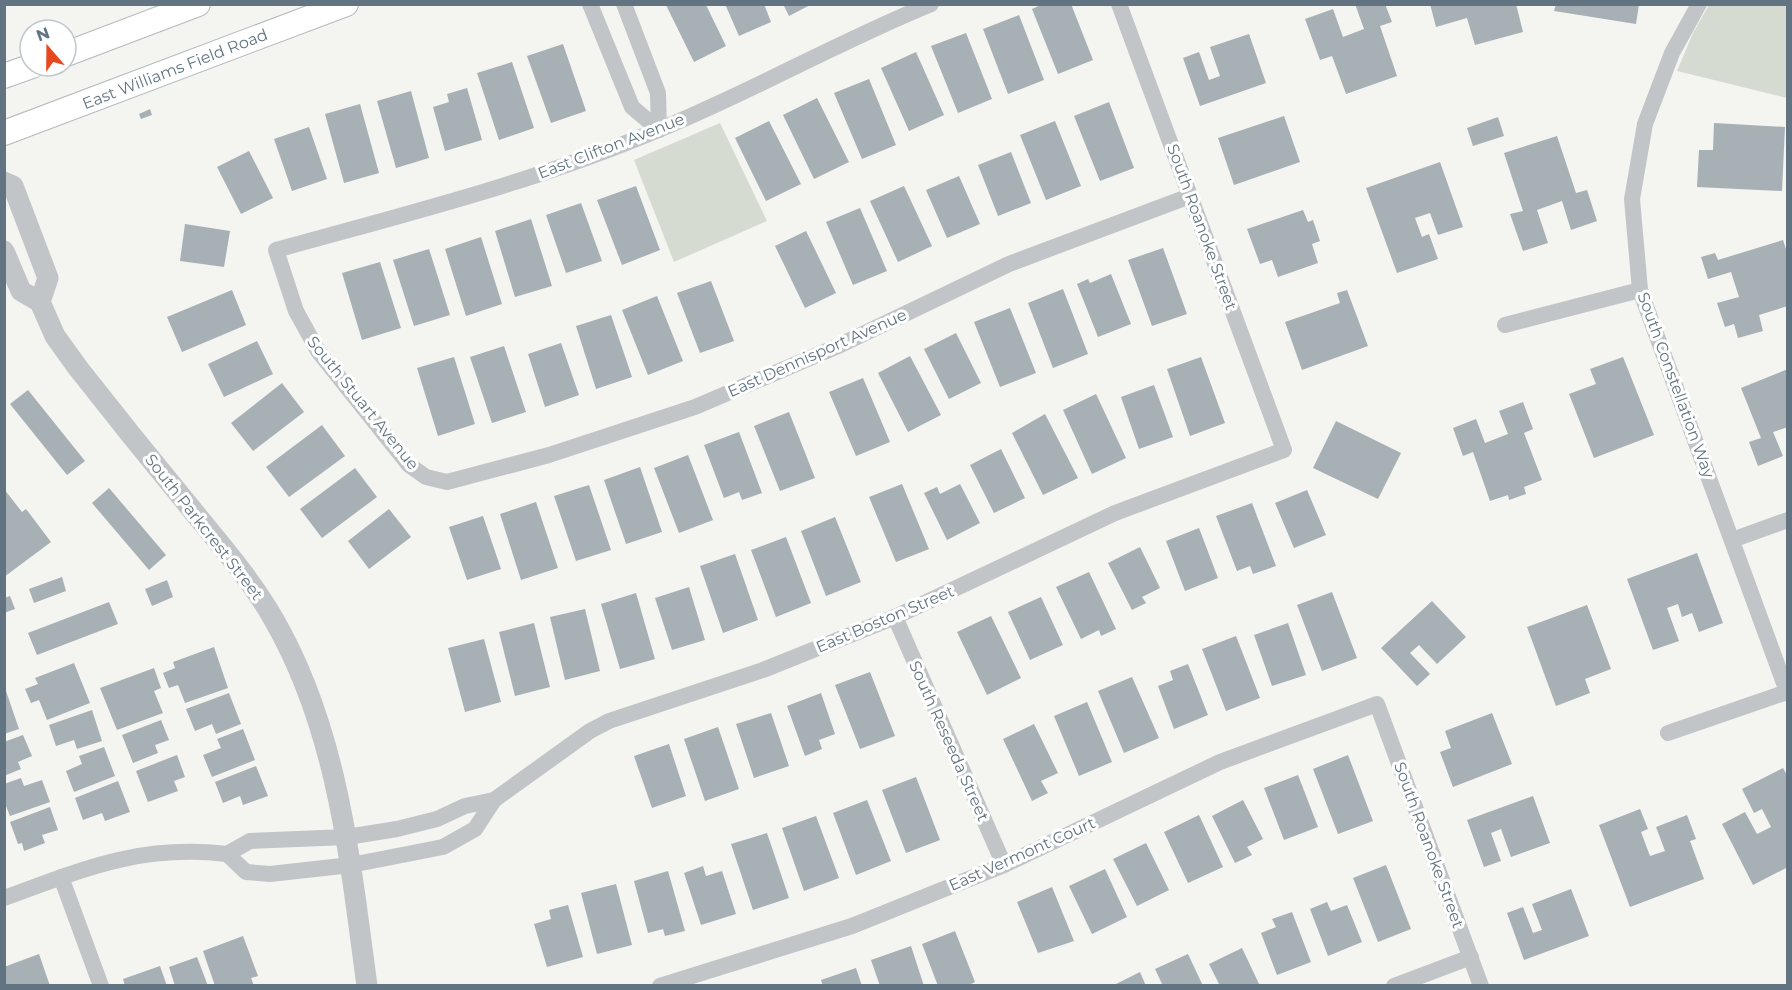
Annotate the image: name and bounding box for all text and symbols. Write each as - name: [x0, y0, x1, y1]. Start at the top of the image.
- north arrow: [18, 18, 78, 78]
- text: N: [34, 23, 52, 46]
- street label: East Williams Field Road: [80, 25, 270, 113]
- street label: East Clifton Avenue: [535, 109, 687, 183]
- street label: South Roanoke Street: [1163, 141, 1241, 313]
- street label: South Constellation Way: [1634, 290, 1719, 481]
- street label: East Dennisport Avenue: [725, 305, 909, 401]
- street label: South Stuart Avenue: [303, 332, 423, 474]
- street label: South Parkcrest Street: [141, 450, 267, 604]
- street label: East Boston Street: [813, 581, 957, 657]
- street label: South Reseeda Street: [905, 658, 993, 825]
- street label: South Roanoke Street: [1390, 759, 1468, 931]
- street label: East Vermont Court: [946, 813, 1099, 895]

